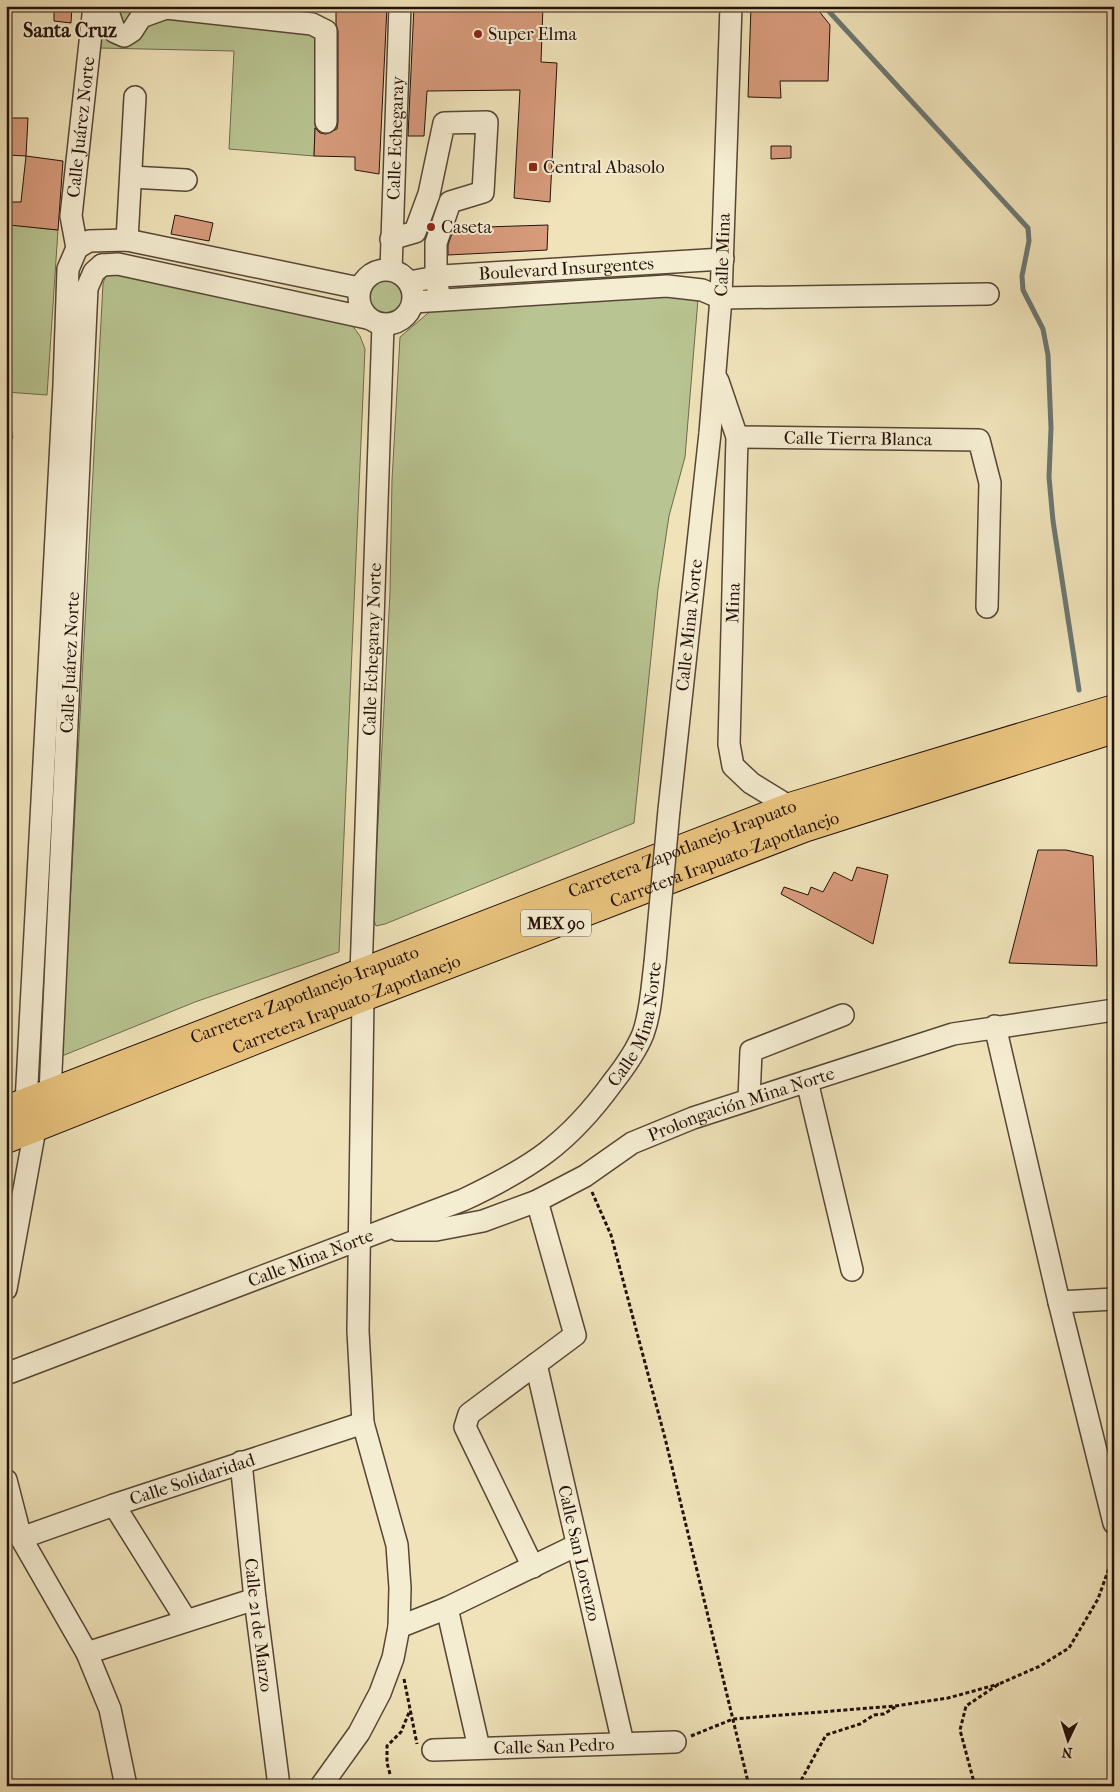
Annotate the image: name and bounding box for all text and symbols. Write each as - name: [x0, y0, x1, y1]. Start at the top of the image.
- district label: Santa Cruz: [23, 19, 117, 42]
- place label: Super Elma: [488, 24, 578, 45]
- marker: Super Elma: [472, 28, 484, 40]
- street label: Calle Juárez Norte: [63, 55, 99, 199]
- street label: Calle Echegaray: [383, 74, 409, 200]
- place label: Central Abasolo: [543, 157, 665, 178]
- marker: Central Abasolo: [527, 161, 539, 173]
- street label: Calle Mina: [711, 212, 735, 297]
- place label: Caseta: [441, 217, 492, 238]
- marker: Caseta: [425, 221, 437, 233]
- street label: Boulevard Insurgentes: [478, 253, 655, 285]
- street label: Calle Tierra Blanca: [784, 428, 933, 450]
- street label: Calle Mina Norte: [672, 558, 707, 692]
- street label: Calle Echegaray Norte: [359, 562, 386, 736]
- street label: Mina: [722, 582, 745, 624]
- street label: Calle Juárez Norte: [57, 591, 84, 734]
- street label: Carretera Zapotlanejo-Irapuato: [565, 796, 799, 903]
- street label: Carretera Irapuato-Zapotlanejo: [607, 807, 842, 912]
- road number: MEX 90: [521, 910, 591, 936]
- street label: Carretera Zapotlanejo-Irapuato: [187, 941, 422, 1049]
- street label: Carretera Irapuato-Zapotlanejo: [229, 951, 464, 1059]
- street label: Calle Mina Norte: [603, 961, 666, 1091]
- street label: Prolongación Mina Norte: [645, 1063, 837, 1146]
- street label: Calle Mina Norte: [245, 1225, 377, 1292]
- street label: Calle Solidaridad: [127, 1449, 258, 1510]
- street label: Calle San Lorenzo: [553, 1483, 605, 1623]
- street label: Calle 21 de Marzo: [240, 1557, 277, 1693]
- north arrow: [1042, 1714, 1092, 1764]
- street label: Calle San Pedro: [493, 1734, 615, 1759]
- text: N: [1061, 1744, 1073, 1761]

